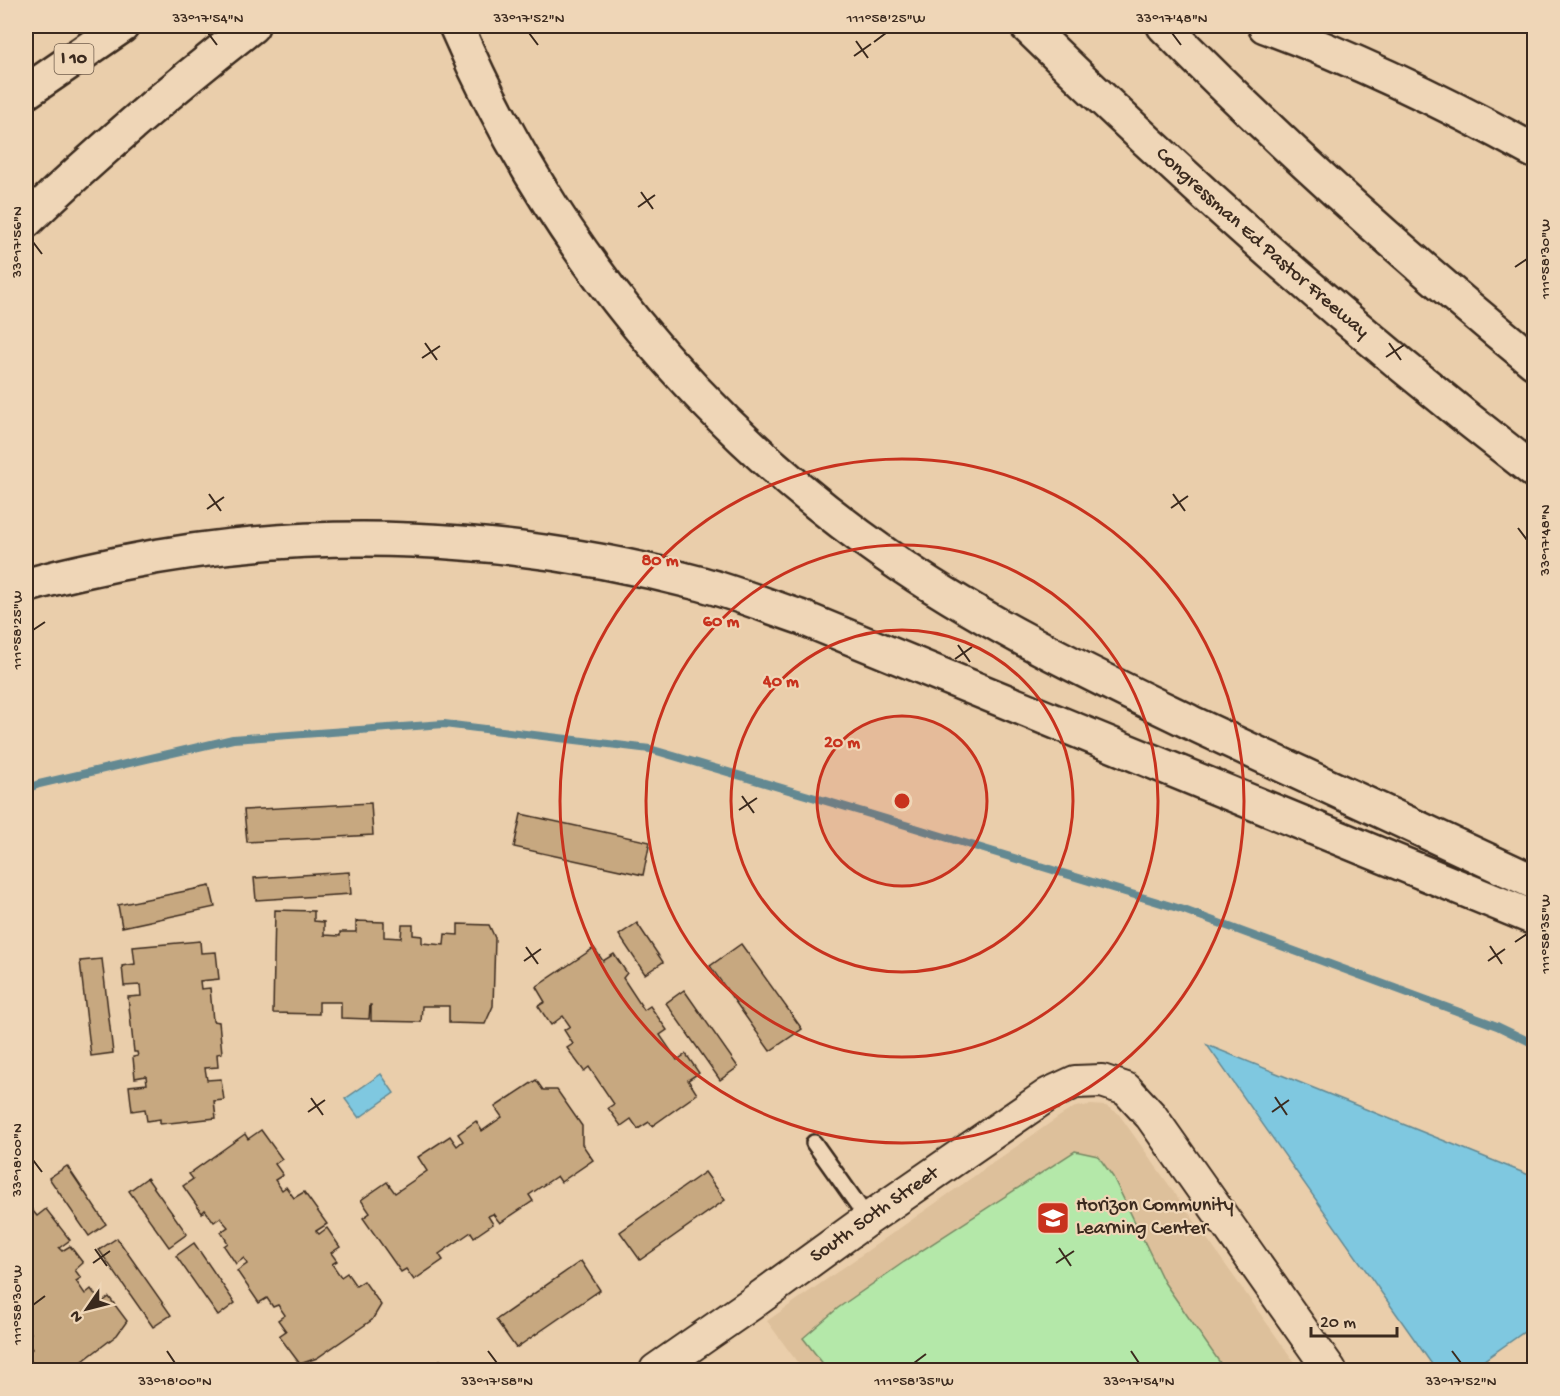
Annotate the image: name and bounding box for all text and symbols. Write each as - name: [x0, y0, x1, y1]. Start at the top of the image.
- text: 33°17'54"N: [172, 10, 244, 28]
- text: 33°17'52"N: [492, 10, 565, 28]
- text: 111°58'25"W: [845, 10, 926, 28]
- text: 33°17'48"N: [1135, 10, 1208, 28]
- road number: I 10: [54, 44, 94, 74]
- street label: Congressman Ed Pastor Freeway: [1150, 143, 1373, 344]
- text: 33°17'56"N: [9, 206, 27, 279]
- text: 111°58'30"W: [1537, 219, 1555, 300]
- text: 33°17'48"N: [1537, 504, 1555, 577]
- text: 80 m: [641, 551, 679, 572]
- text: 111°58'25"W: [9, 590, 27, 671]
- text: 60 m: [703, 612, 739, 633]
- text: 40 m: [762, 672, 799, 693]
- text: 20 m: [824, 733, 860, 754]
- centre of rings: [892, 791, 912, 811]
- text: 111°58'35"W: [1537, 894, 1555, 975]
- text: 33°18'00"N: [9, 1123, 27, 1198]
- street label: South 50th Street: [806, 1161, 945, 1268]
- place label: Horizon Community Learning Center: [1076, 1195, 1234, 1241]
- school or university icon: Horizon Community Learning Center: [1035, 1200, 1071, 1236]
- text: 111°58'30"W: [9, 1265, 27, 1346]
- north arrow: [57, 1279, 117, 1339]
- scale bar: [1311, 1300, 1396, 1338]
- text: N: [66, 1305, 88, 1325]
- text: 20 m: [1320, 1313, 1356, 1334]
- text: 33°18'00"N: [137, 1373, 212, 1391]
- text: 33°17'58"N: [460, 1373, 533, 1391]
- text: 111°58'35"W: [873, 1373, 954, 1391]
- text: 33°17'54"N: [1103, 1373, 1175, 1391]
- text: 33°17'52"N: [1424, 1373, 1497, 1391]

